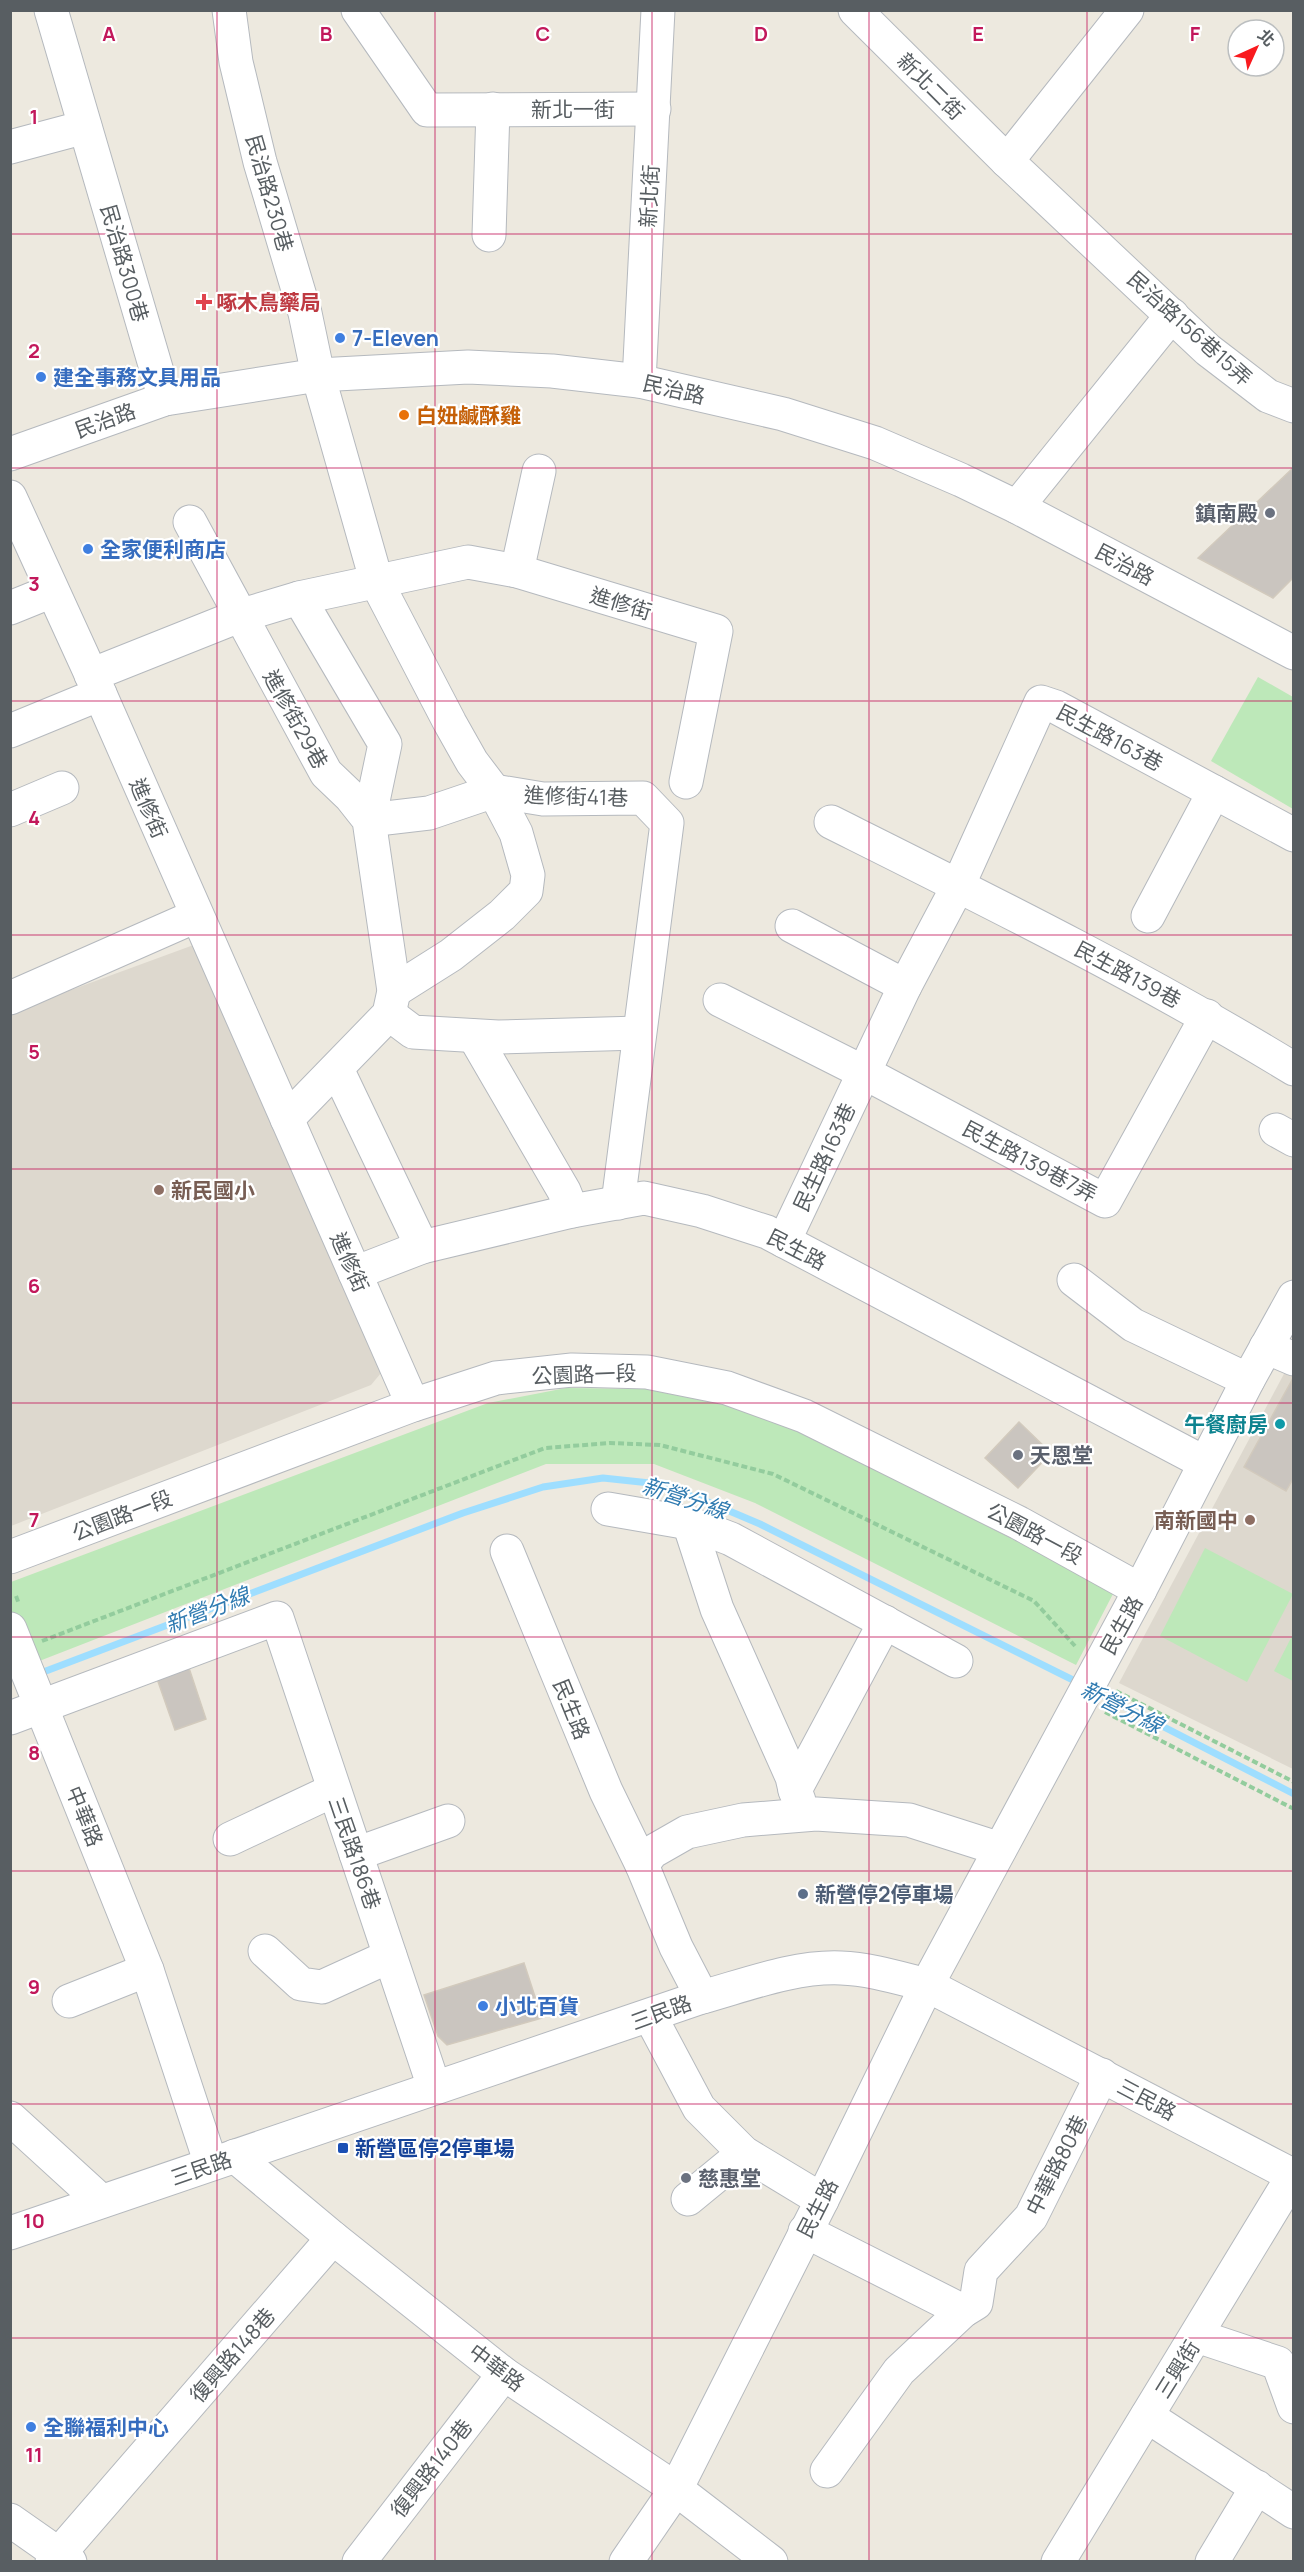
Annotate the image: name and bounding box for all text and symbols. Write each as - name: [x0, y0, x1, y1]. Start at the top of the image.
- north arrow: [1226, 18, 1286, 78]
- text: A: [102, 20, 116, 47]
- text: B: [320, 20, 333, 47]
- text: C: [536, 20, 550, 47]
- text: D: [754, 20, 768, 47]
- text: E: [972, 20, 984, 47]
- text: F: [1190, 20, 1201, 47]
- text: 北: [1253, 24, 1280, 51]
- street label: 新北二街: [891, 46, 971, 126]
- street label: 新北一街: [531, 95, 615, 123]
- text: 1: [30, 103, 38, 130]
- street label: 民治路230巷: [240, 131, 300, 255]
- street label: 新北街: [633, 164, 665, 228]
- street label: 民治路300巷: [95, 201, 155, 325]
- street label: 民治路156巷15弄: [1122, 265, 1258, 391]
- place label: 啄木鳥藥局: [216, 288, 321, 316]
- marker: 啄木鳥藥局: [197, 295, 211, 309]
- place label: 7-Eleven: [352, 324, 439, 352]
- marker: 7-Eleven: [333, 331, 347, 345]
- text: 2: [28, 337, 40, 364]
- place label: 建全事務文具用品: [53, 363, 221, 391]
- street label: 民治路: [640, 368, 708, 410]
- marker: 建全事務文具用品: [34, 370, 48, 384]
- street label: 民治路: [71, 396, 139, 444]
- place label: 白妞鹹酥雞: [416, 401, 521, 429]
- marker: 白妞鹹酥雞: [397, 408, 411, 422]
- place label: 鎮南殿: [1195, 499, 1258, 527]
- marker: 鎮南殿: [1263, 506, 1277, 520]
- place label: 全家便利商店: [100, 535, 226, 563]
- street label: 民治路: [1091, 537, 1159, 591]
- marker: 全家便利商店: [81, 542, 95, 556]
- text: 3: [28, 570, 40, 597]
- street label: 進修街: [587, 580, 655, 626]
- street label: 進修街29巷: [257, 665, 335, 773]
- street label: 民生路163巷: [1052, 697, 1168, 777]
- street label: 進修街: [124, 774, 174, 842]
- street label: 進修街41巷: [523, 780, 629, 812]
- text: 4: [28, 804, 40, 831]
- street label: 民生路139巷: [1070, 934, 1186, 1014]
- text: 5: [28, 1038, 40, 1065]
- street label: 民生路163巷: [787, 1098, 861, 1216]
- street label: 民生路139巷7弄: [958, 1114, 1102, 1208]
- place label: 新民國小: [171, 1176, 255, 1204]
- marker: 新民國小: [152, 1183, 166, 1197]
- street label: 民生路: [763, 1222, 831, 1276]
- street label: 進修街: [324, 1228, 376, 1296]
- text: 6: [28, 1272, 40, 1299]
- street label: 公園路一段: [531, 1358, 637, 1390]
- place label: 午餐廚房: [1184, 1410, 1268, 1438]
- marker: 午餐廚房: [1273, 1417, 1287, 1431]
- place label: 天恩堂: [1030, 1441, 1093, 1469]
- marker: 天恩堂: [1011, 1448, 1025, 1462]
- water label: 新營分線: [639, 1470, 734, 1527]
- street label: 公園路一段: [68, 1483, 176, 1547]
- street label: 公園路一段: [982, 1496, 1088, 1570]
- text: 7: [29, 1506, 39, 1533]
- place label: 南新國中: [1154, 1506, 1238, 1534]
- marker: 南新國中: [1243, 1513, 1257, 1527]
- water label: 新營分線: [161, 1579, 256, 1640]
- street label: 民生路: [1093, 1591, 1149, 1659]
- water label: 新營分線: [1076, 1674, 1171, 1742]
- street label: 民生路: [547, 1675, 597, 1743]
- text: 8: [28, 1739, 40, 1766]
- street label: 中華路: [60, 1782, 110, 1850]
- street label: 三民路186巷: [323, 1793, 387, 1913]
- place label: 新營停2停車場: [815, 1880, 954, 1908]
- marker: 新營停2停車場: [796, 1887, 810, 1901]
- text: 9: [28, 1973, 40, 2000]
- street label: 三民路: [627, 1988, 695, 2036]
- place label: 小北百貨: [495, 1992, 579, 2020]
- marker: 小北百貨: [476, 1999, 490, 2013]
- street label: 三民路: [1113, 2072, 1181, 2126]
- street label: 中華路80巷: [1019, 2110, 1093, 2220]
- place label: 新營區停2停車場: [355, 2134, 515, 2162]
- marker: 新營區停2停車場: [336, 2141, 350, 2155]
- street label: 三民路: [167, 2145, 235, 2191]
- place label: 慈惠堂: [698, 2164, 761, 2192]
- marker: 慈惠堂: [679, 2171, 693, 2185]
- street label: 民生路: [790, 2174, 844, 2242]
- text: 10: [23, 2207, 45, 2234]
- street label: 復興路148巷: [183, 2302, 281, 2408]
- street label: 三興街: [1148, 2335, 1206, 2403]
- street label: 中華路: [463, 2337, 531, 2397]
- place label: 全聯福利中心: [43, 2413, 169, 2441]
- street label: 復興路140巷: [384, 2413, 478, 2523]
- marker: 全聯福利中心: [24, 2420, 38, 2434]
- text: 11: [25, 2441, 43, 2468]

